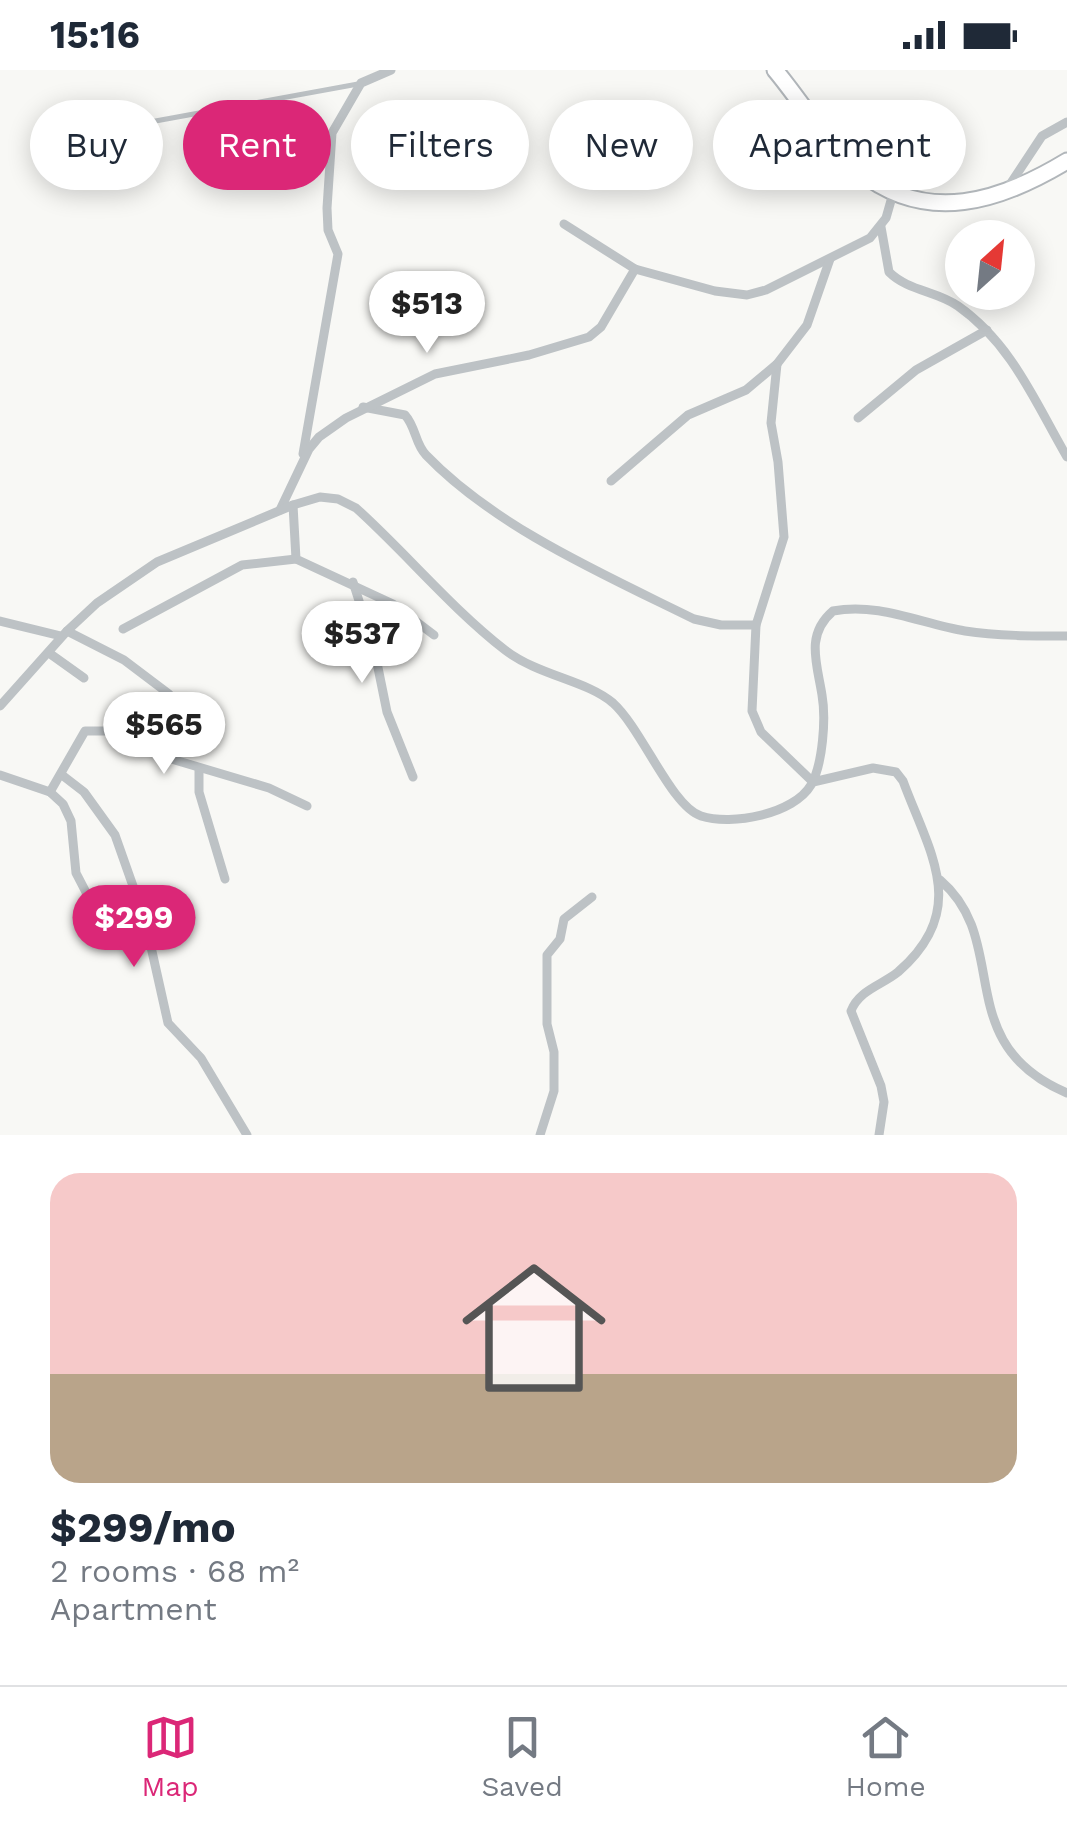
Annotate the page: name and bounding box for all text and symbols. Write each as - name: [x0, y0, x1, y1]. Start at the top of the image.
- text: 15:16: [50, 13, 140, 57]
- chip: Buy: [30, 100, 163, 190]
- chip: Rent: [183, 100, 331, 190]
- chip: Filters: [351, 100, 529, 190]
- chip: New: [549, 100, 693, 190]
- chip: Apartment: [713, 100, 966, 190]
- north arrow: [945, 220, 1035, 310]
- map controls: [945, 220, 1035, 310]
- pin: $513: [368, 271, 486, 356]
- text: $513: [391, 284, 463, 322]
- pin: $537: [303, 601, 421, 686]
- text: $537: [324, 614, 400, 652]
- pin: $565: [105, 692, 223, 777]
- text: $565: [125, 705, 203, 743]
- pin: $299: [75, 885, 193, 970]
- text: $299: [94, 898, 174, 936]
- icon: home: [444, 1238, 624, 1418]
- text: $299/mo: [50, 1503, 236, 1552]
- text: 2 rooms · 68 m²: [50, 1552, 299, 1590]
- text: Apartment: [50, 1590, 217, 1628]
- tab: Map: [141, 1710, 199, 1803]
- tab: Saved: [481, 1710, 563, 1803]
- tab: Home: [846, 1710, 926, 1803]

